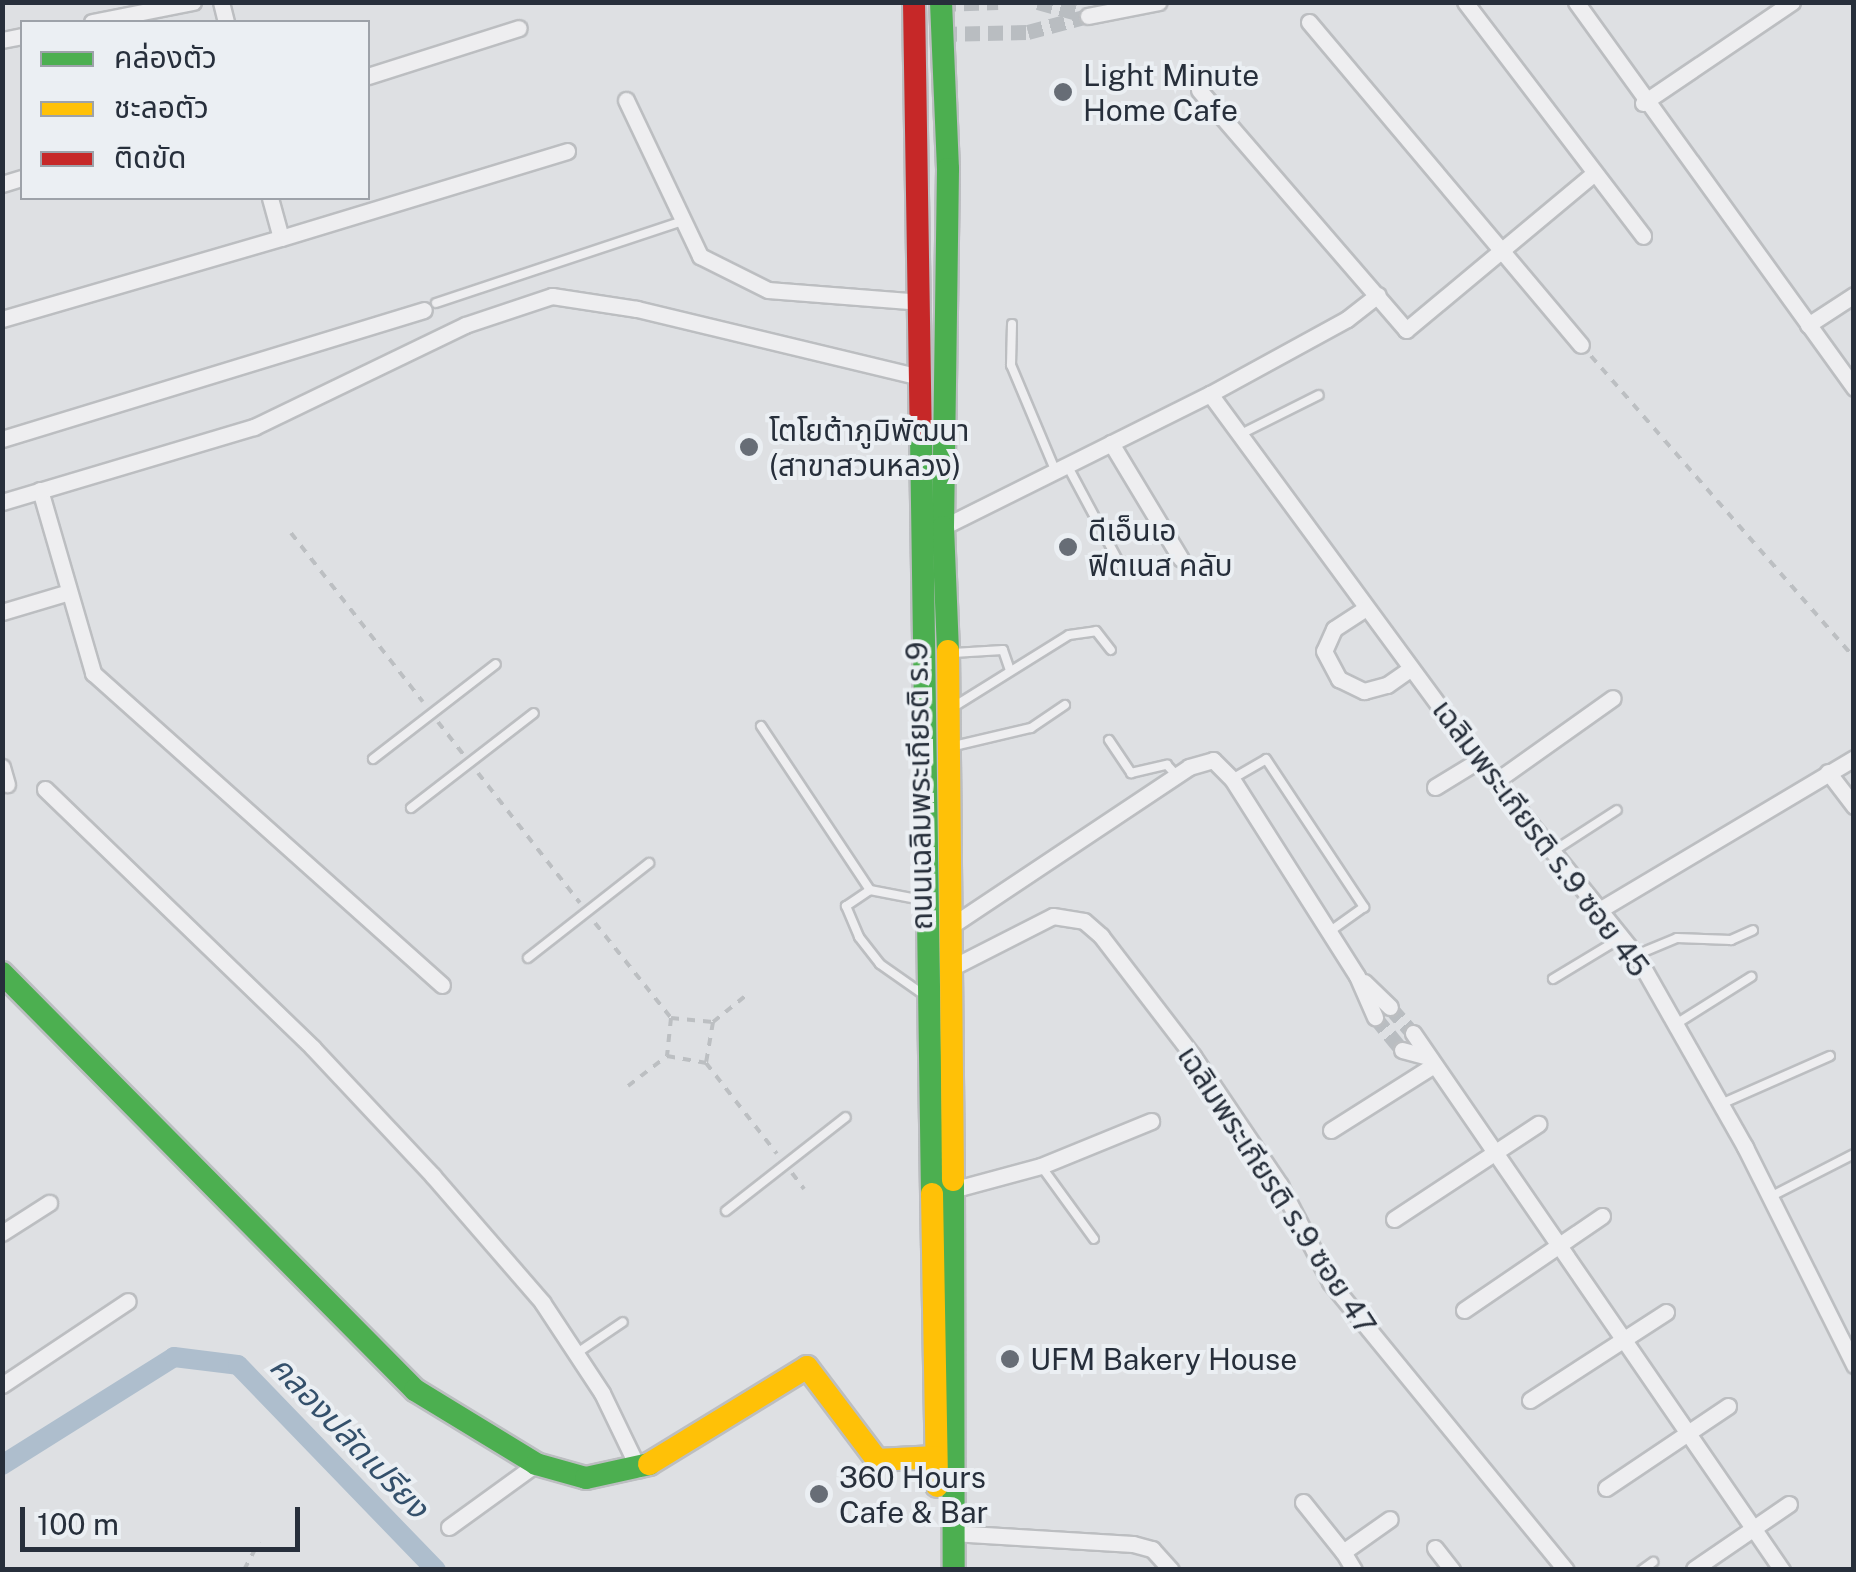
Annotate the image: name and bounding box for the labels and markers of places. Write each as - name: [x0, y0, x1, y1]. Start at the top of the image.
- place label: Light Minute Home Cafe: [1083, 57, 1259, 128]
- marker: Light Minute Home Cafe: [1052, 81, 1074, 103]
- place label: โตโยต้าภูมิพัฒนา (สาขาสวนหลวง): [769, 412, 969, 482]
- marker: โตโยต้าภูมิพัฒนา (สาขาสวนหลวง): [738, 436, 760, 458]
- place label: ดีเอ็นเอ ฟิตเนส คลับ: [1088, 512, 1233, 582]
- marker: ดีเอ็นเอ ฟิตเนส คลับ: [1057, 536, 1079, 558]
- place label: UFM Bakery House: [1030, 1341, 1297, 1377]
- marker: UFM Bakery House: [999, 1348, 1021, 1370]
- place label: 360 Hours Cafe & Bar: [839, 1459, 988, 1530]
- marker: 360 Hours Cafe & Bar: [808, 1483, 830, 1505]

